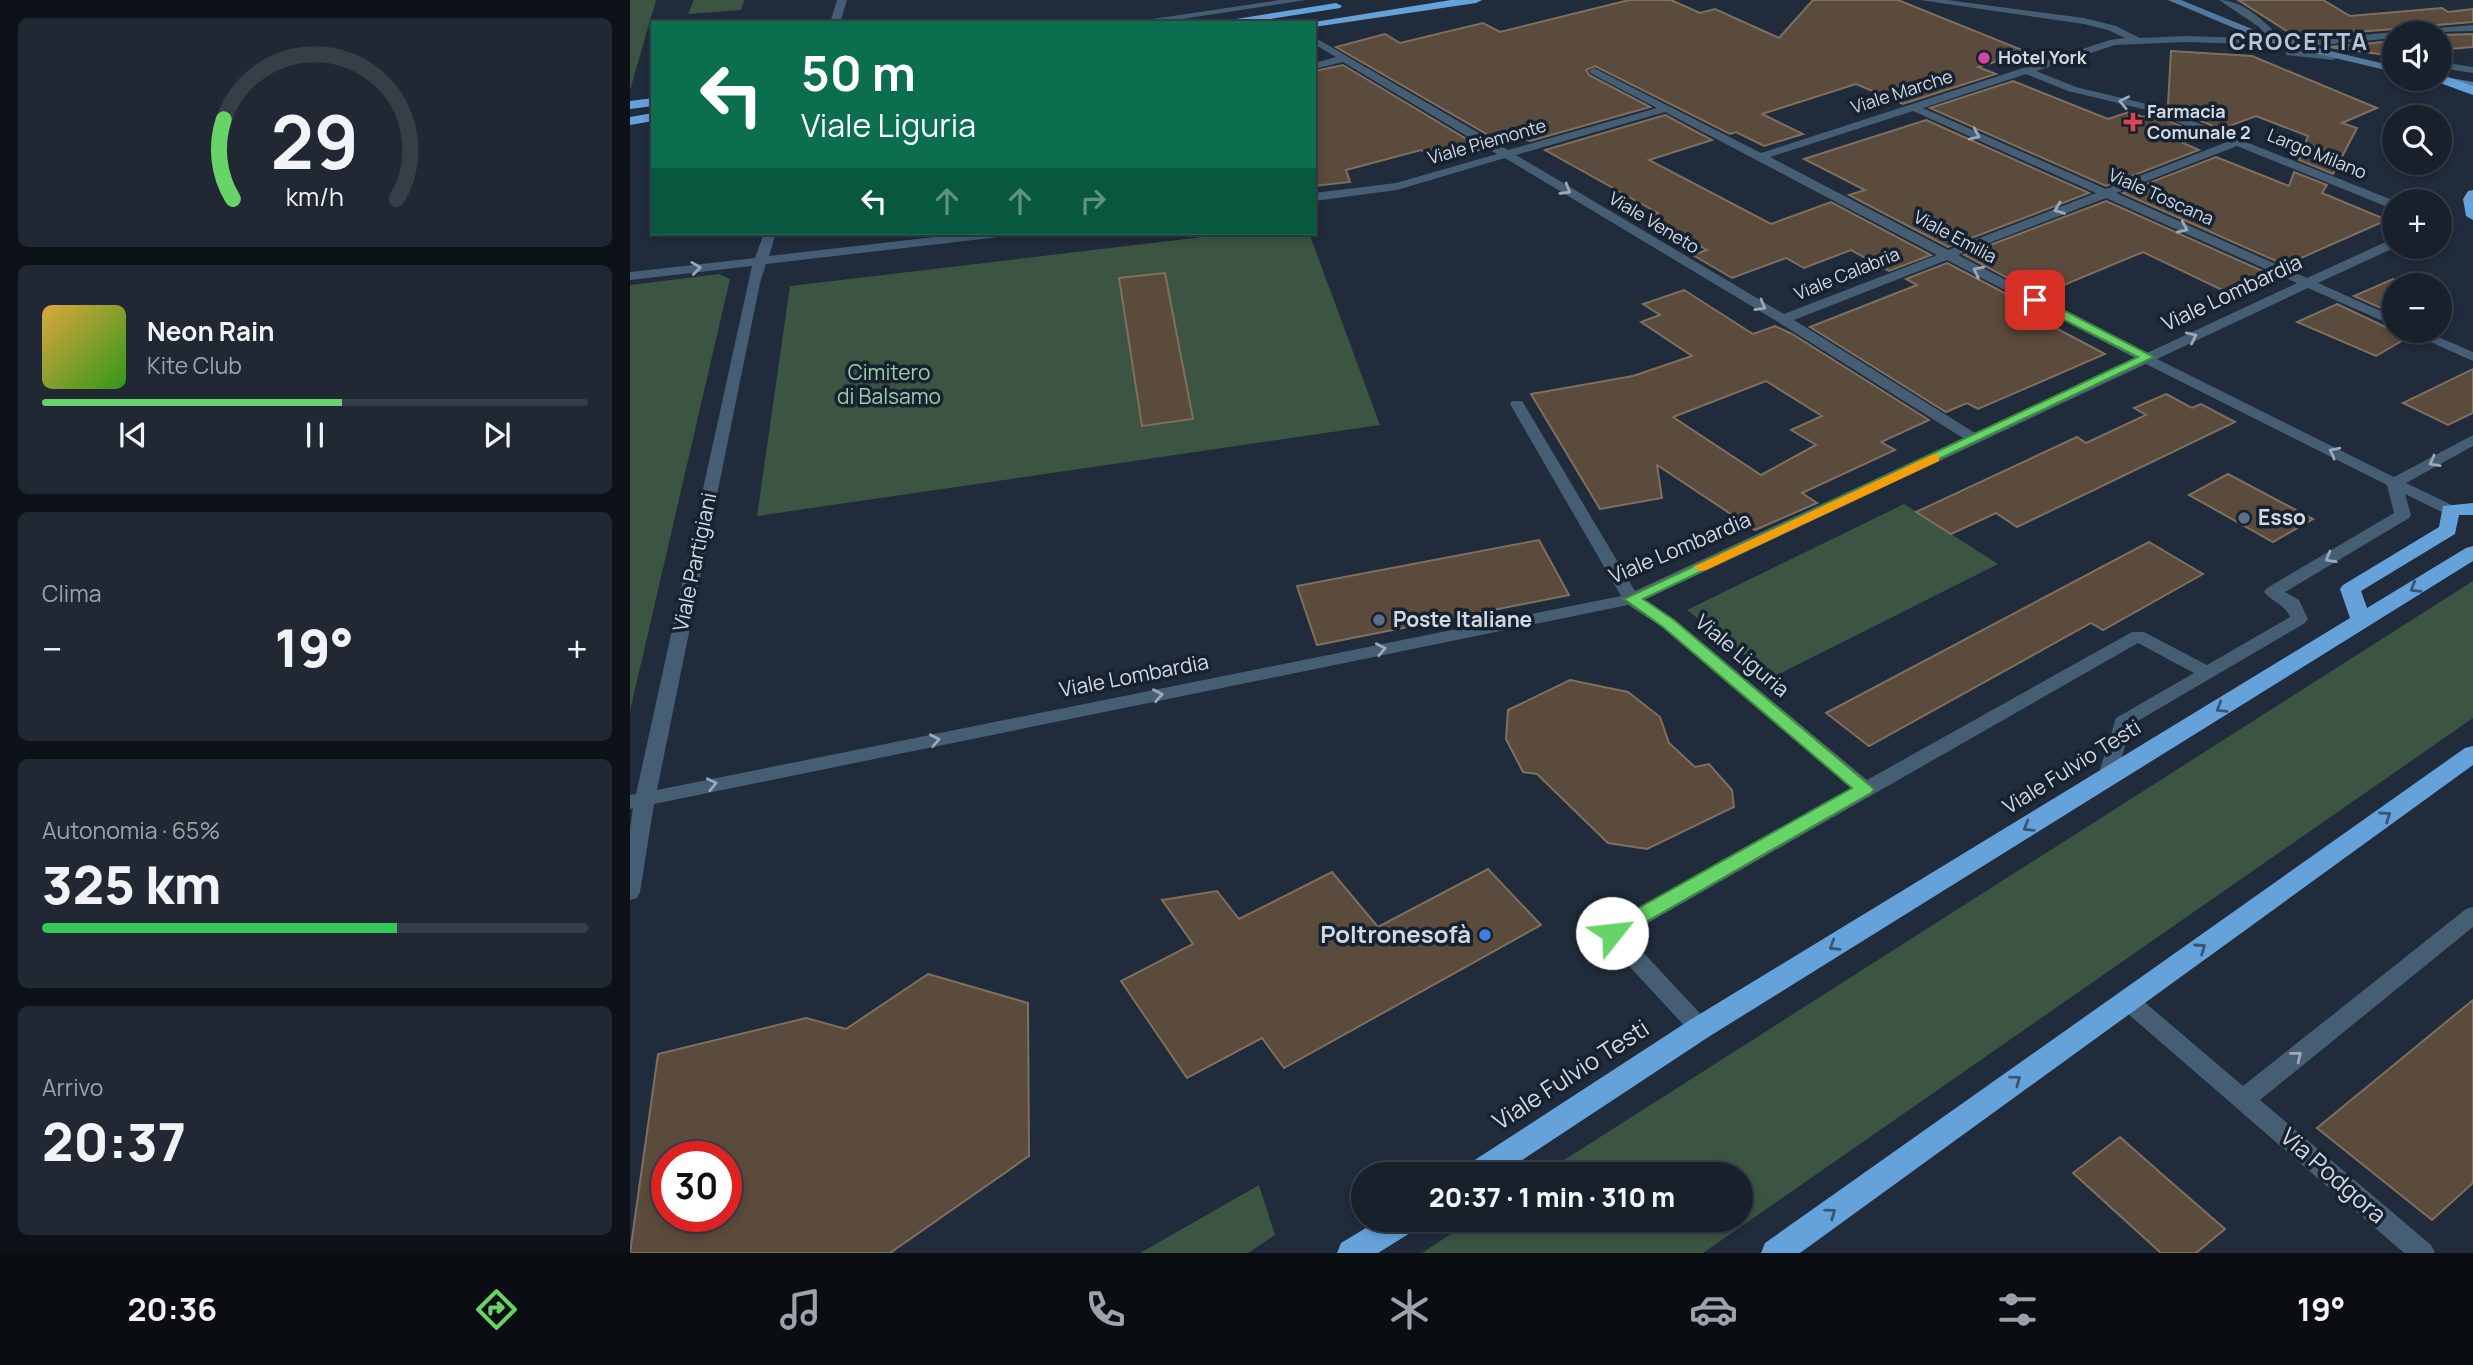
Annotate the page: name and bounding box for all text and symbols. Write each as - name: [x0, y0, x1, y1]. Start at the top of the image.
- map controls: [2382, 21, 2452, 343]
- button: sound: [2382, 21, 2452, 91]
- district label: CROCETTA: [2229, 25, 2369, 57]
- text: 50 m: [801, 39, 916, 106]
- place label: Hotel York: [1998, 45, 2088, 69]
- icon: left: [686, 49, 777, 140]
- marker: Hotel York: [1976, 50, 1992, 66]
- street label: Viale Marche: [1848, 63, 1956, 119]
- text: 29: [271, 91, 359, 191]
- one-way arrow: [2118, 96, 2130, 111]
- place label: Farmacia Comunale 2: [2147, 99, 2251, 144]
- text: Viale Liguria: [801, 103, 976, 147]
- button: search: [2382, 105, 2452, 175]
- street label: Viale Piemonte: [1425, 113, 1549, 169]
- marker: Farmacia Comunale 2: [2125, 114, 2141, 130]
- street label: Largo Milano: [2264, 122, 2371, 184]
- one-way arrow: [1968, 127, 1980, 141]
- street label: Viale Toscana: [2105, 162, 2218, 230]
- text: km/h: [286, 178, 344, 213]
- icon: left: [855, 182, 893, 220]
- icon: ahead: [928, 182, 966, 220]
- icon: ahead: [1001, 182, 1039, 220]
- icon: right: [1074, 182, 1112, 220]
- one-way arrow: [1558, 182, 1571, 195]
- street label: Viale Veneto: [1605, 186, 1704, 259]
- button: +: [2382, 189, 2452, 259]
- one-way arrow: [2054, 201, 2066, 215]
- street label: Viale Emilia: [1910, 204, 2001, 268]
- one-way arrow: [2175, 220, 2188, 234]
- street label: Viale Calabria: [1790, 241, 1903, 305]
- street label: Viale Lombardia: [2157, 247, 2306, 337]
- one-way arrow: [690, 260, 702, 275]
- one-way arrow: [1973, 266, 1985, 280]
- pin: [2005, 270, 2065, 330]
- button: −: [2382, 273, 2452, 343]
- icon: arrive: [2016, 281, 2054, 319]
- one-way arrow: [1754, 298, 1767, 311]
- text: Neon Rain: [147, 313, 275, 349]
- one-way arrow: [2185, 331, 2197, 345]
- text: Kite Club: [147, 349, 242, 381]
- park label: Cimitero di Balsamo: [837, 358, 941, 410]
- icon: previous: [114, 416, 152, 454]
- icon: pause: [296, 416, 334, 454]
- icon: next: [478, 416, 516, 454]
- one-way arrow: [2329, 447, 2341, 461]
- one-way arrow: [2428, 454, 2441, 467]
- street label: Viale Partigiani: [666, 490, 722, 634]
- place label: Esso: [2258, 503, 2306, 531]
- street label: Viale Lombardia: [1604, 505, 1755, 590]
- marker: Esso: [2236, 510, 2252, 526]
- one-way arrow: [2325, 550, 2338, 563]
- text: Clima: [42, 577, 101, 609]
- one-way arrow: [2409, 579, 2422, 592]
- place label: Poste Italiane: [1393, 605, 1532, 633]
- street label: Viale Liguria: [1690, 608, 1796, 703]
- text: 19°: [275, 612, 354, 683]
- marker: Poste Italiane: [1371, 612, 1387, 628]
- text: −: [42, 622, 63, 674]
- text: +: [566, 622, 588, 674]
- one-way arrow: [1375, 643, 1387, 658]
- street label: Viale Lombardia: [1057, 647, 1211, 703]
- one-way arrow: [1152, 688, 1164, 703]
- one-way arrow: [2216, 699, 2229, 712]
- street label: Viale Fulvio Testi: [1997, 712, 2146, 820]
- one-way arrow: [929, 733, 941, 748]
- one-way arrow: [706, 778, 718, 793]
- one-way arrow: [2378, 812, 2391, 824]
- text: Autonomia · 65%: [42, 814, 220, 846]
- one-way arrow: [2022, 819, 2035, 832]
- text: 325 km: [42, 849, 222, 920]
- position arrow: [1575, 896, 1649, 970]
- place label: Poltronesofà: [1320, 917, 1471, 950]
- marker: Poltronesofà: [1477, 927, 1493, 943]
- one-way arrow: [1828, 938, 1841, 951]
- one-way arrow: [2193, 944, 2206, 956]
- street label: Viale Fulvio Testi: [1486, 1011, 1655, 1137]
- one-way arrow: [2289, 1052, 2302, 1065]
- text: Arrivo: [42, 1071, 103, 1103]
- one-way arrow: [2008, 1076, 2021, 1088]
- text: 20:37: [42, 1106, 186, 1177]
- street label: Via Podgora: [2274, 1120, 2394, 1230]
- speed limit sign: 30: [651, 1141, 742, 1232]
- text: 20:37 · 1 min · 310 m: [1429, 1179, 1675, 1215]
- one-way arrow: [1823, 1209, 1836, 1221]
- icon: directions: [472, 1285, 521, 1334]
- icon: music: [776, 1285, 825, 1334]
- icon: phone: [1081, 1285, 1130, 1334]
- icon: climate: [1385, 1285, 1434, 1334]
- icon: car: [1689, 1285, 1738, 1334]
- icon: filters: [1993, 1285, 2042, 1334]
- text: 20:36: [128, 1287, 217, 1331]
- text: 19°: [2297, 1287, 2345, 1331]

